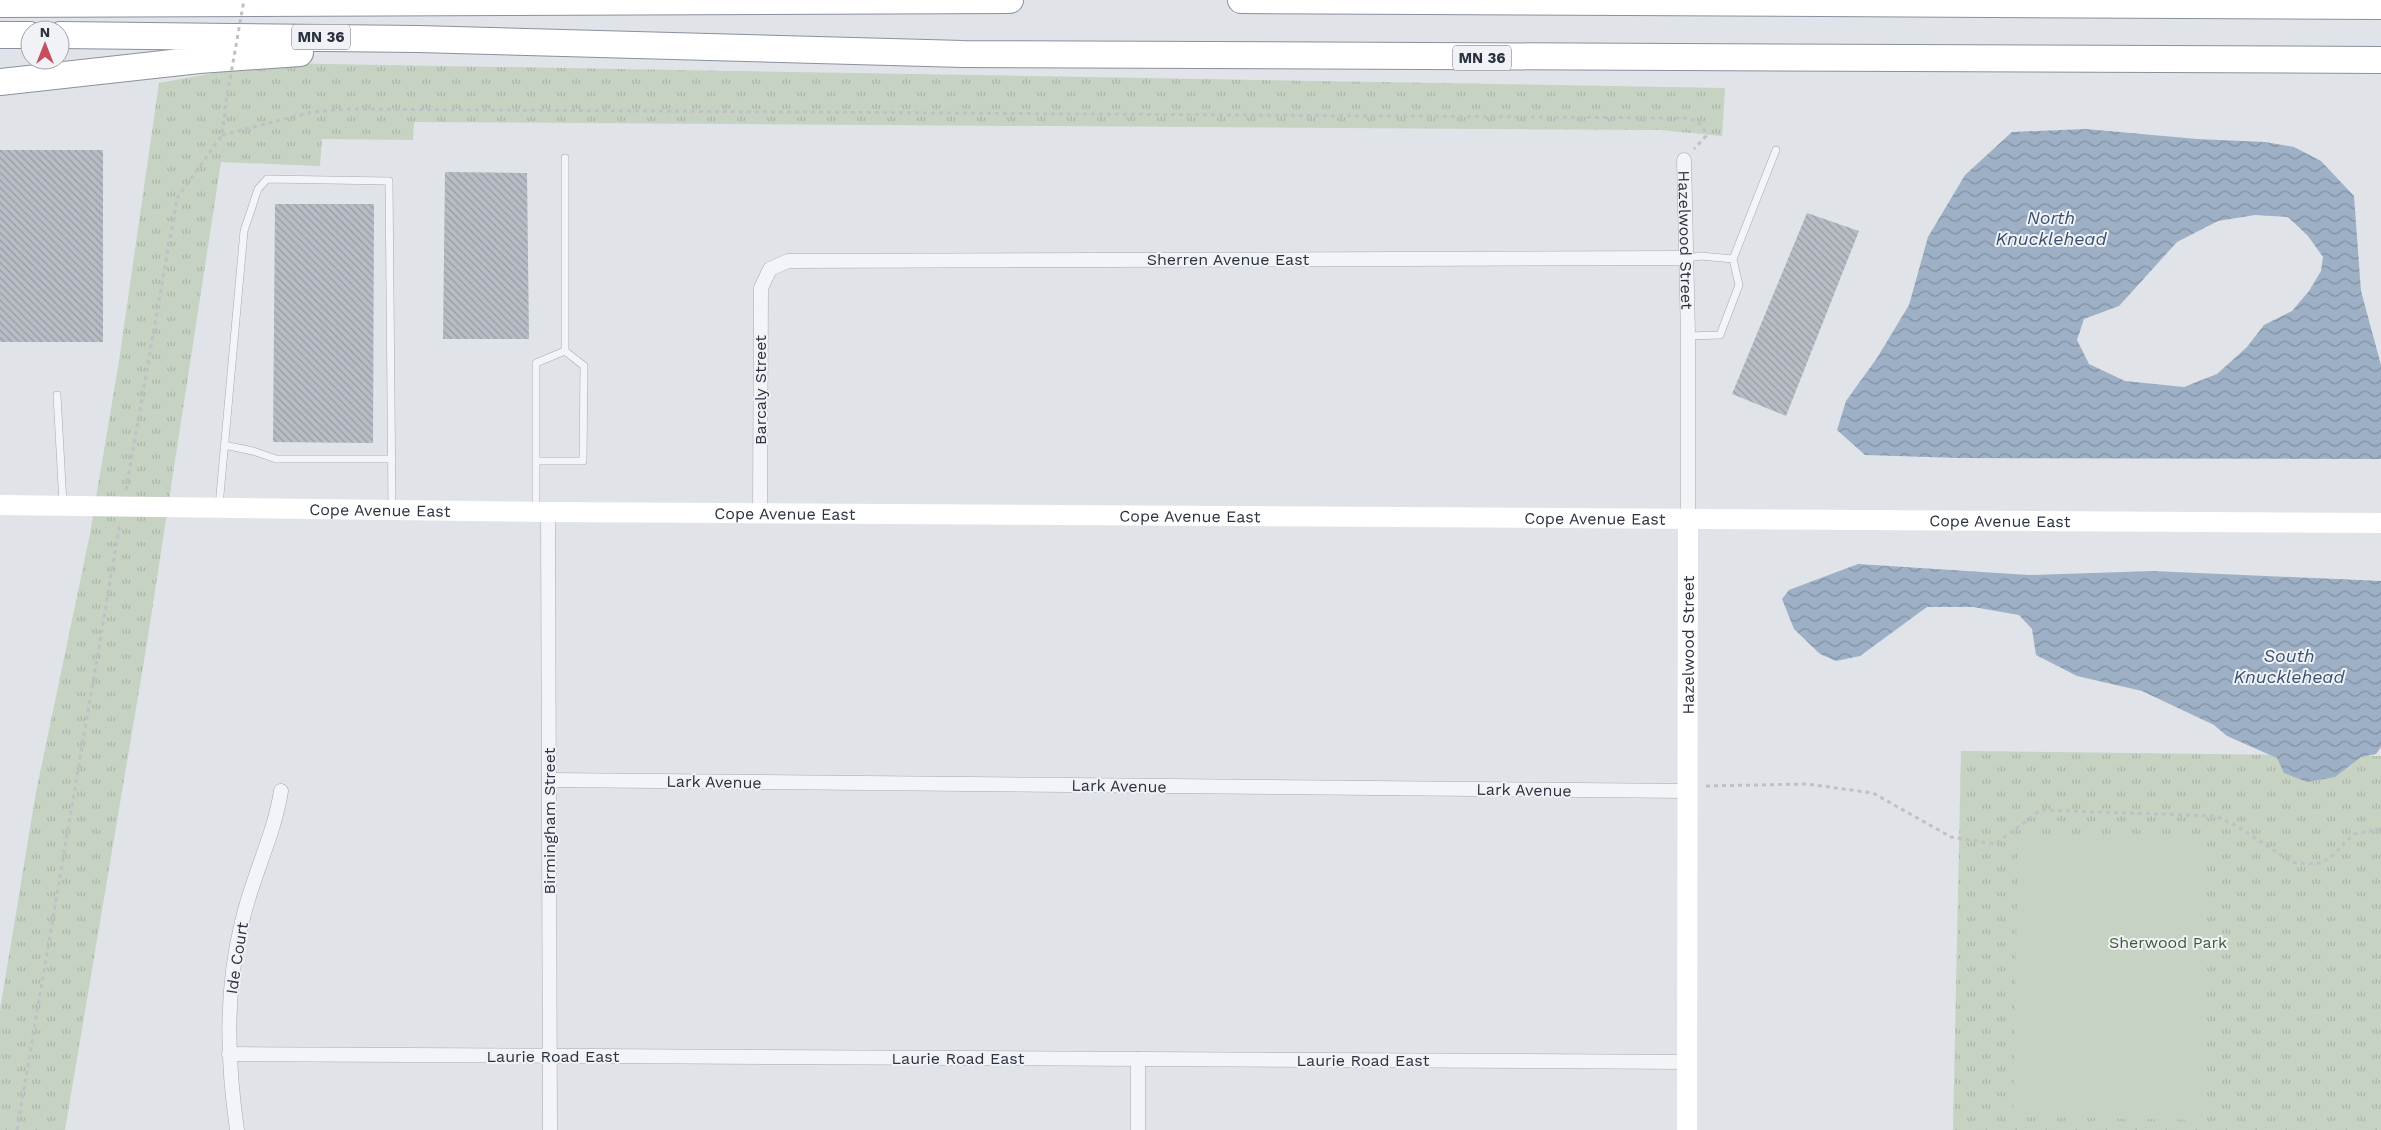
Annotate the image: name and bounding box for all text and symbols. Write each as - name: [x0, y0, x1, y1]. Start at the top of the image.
- north arrow: [20, 20, 70, 70]
- text: N: [40, 24, 50, 40]
- road number: MN 36: [292, 24, 350, 50]
- road number: MN 36: [1453, 46, 1511, 70]
- street label: Hazelwood Street: [1675, 170, 1697, 310]
- water label: North Knucklehead: [1995, 207, 2107, 249]
- street label: Sherren Avenue East: [1147, 250, 1310, 269]
- street label: Barcaly Street: [751, 335, 770, 445]
- street label: Cope Avenue East: [309, 499, 451, 520]
- street label: Cope Avenue East: [714, 503, 856, 523]
- street label: Cope Avenue East: [1119, 506, 1261, 526]
- street label: Cope Avenue East: [1524, 508, 1666, 528]
- street label: Cope Avenue East: [1929, 511, 2071, 531]
- street label: Hazelwood Street: [1678, 575, 1697, 715]
- water label: South Knucklehead: [2233, 645, 2345, 687]
- street label: Birmingham Street: [540, 747, 559, 894]
- street label: Lark Avenue: [666, 772, 762, 792]
- street label: Lark Avenue: [1071, 776, 1167, 796]
- street label: Lark Avenue: [1476, 780, 1572, 800]
- street label: Ide Court: [222, 920, 252, 995]
- park label: Sherwood Park: [2109, 933, 2227, 952]
- street label: Laurie Road East: [487, 1047, 620, 1066]
- street label: Laurie Road East: [892, 1049, 1025, 1068]
- street label: Laurie Road East: [1297, 1051, 1430, 1070]

